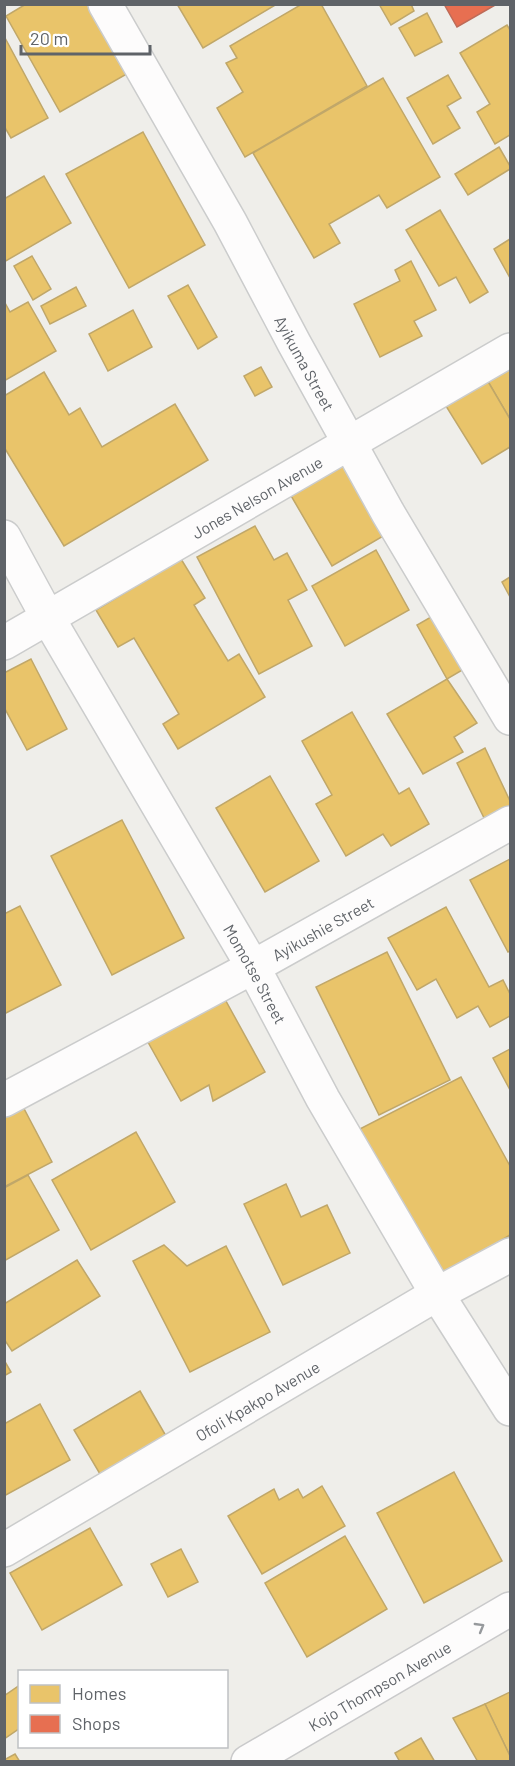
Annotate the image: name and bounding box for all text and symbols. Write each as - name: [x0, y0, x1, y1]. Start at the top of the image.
- scale bar: [21, 18, 150, 56]
- text: 20 m: [30, 27, 68, 49]
- street label: Ayikuma Street: [272, 312, 339, 414]
- street label: Jones Nelson Avenue: [188, 451, 325, 542]
- street label: Ayikushie Street: [268, 892, 377, 964]
- street label: Momotse Street: [220, 920, 291, 1027]
- street label: Ofoli Kpakpo Avenue: [192, 1356, 323, 1444]
- one-way arrow: [474, 1623, 484, 1634]
- street label: Kojo Thompson Avenue: [305, 1636, 454, 1734]
- legend: [18, 1670, 228, 1748]
- text: Homes: [72, 1682, 126, 1704]
- text: Shops: [72, 1712, 121, 1734]

